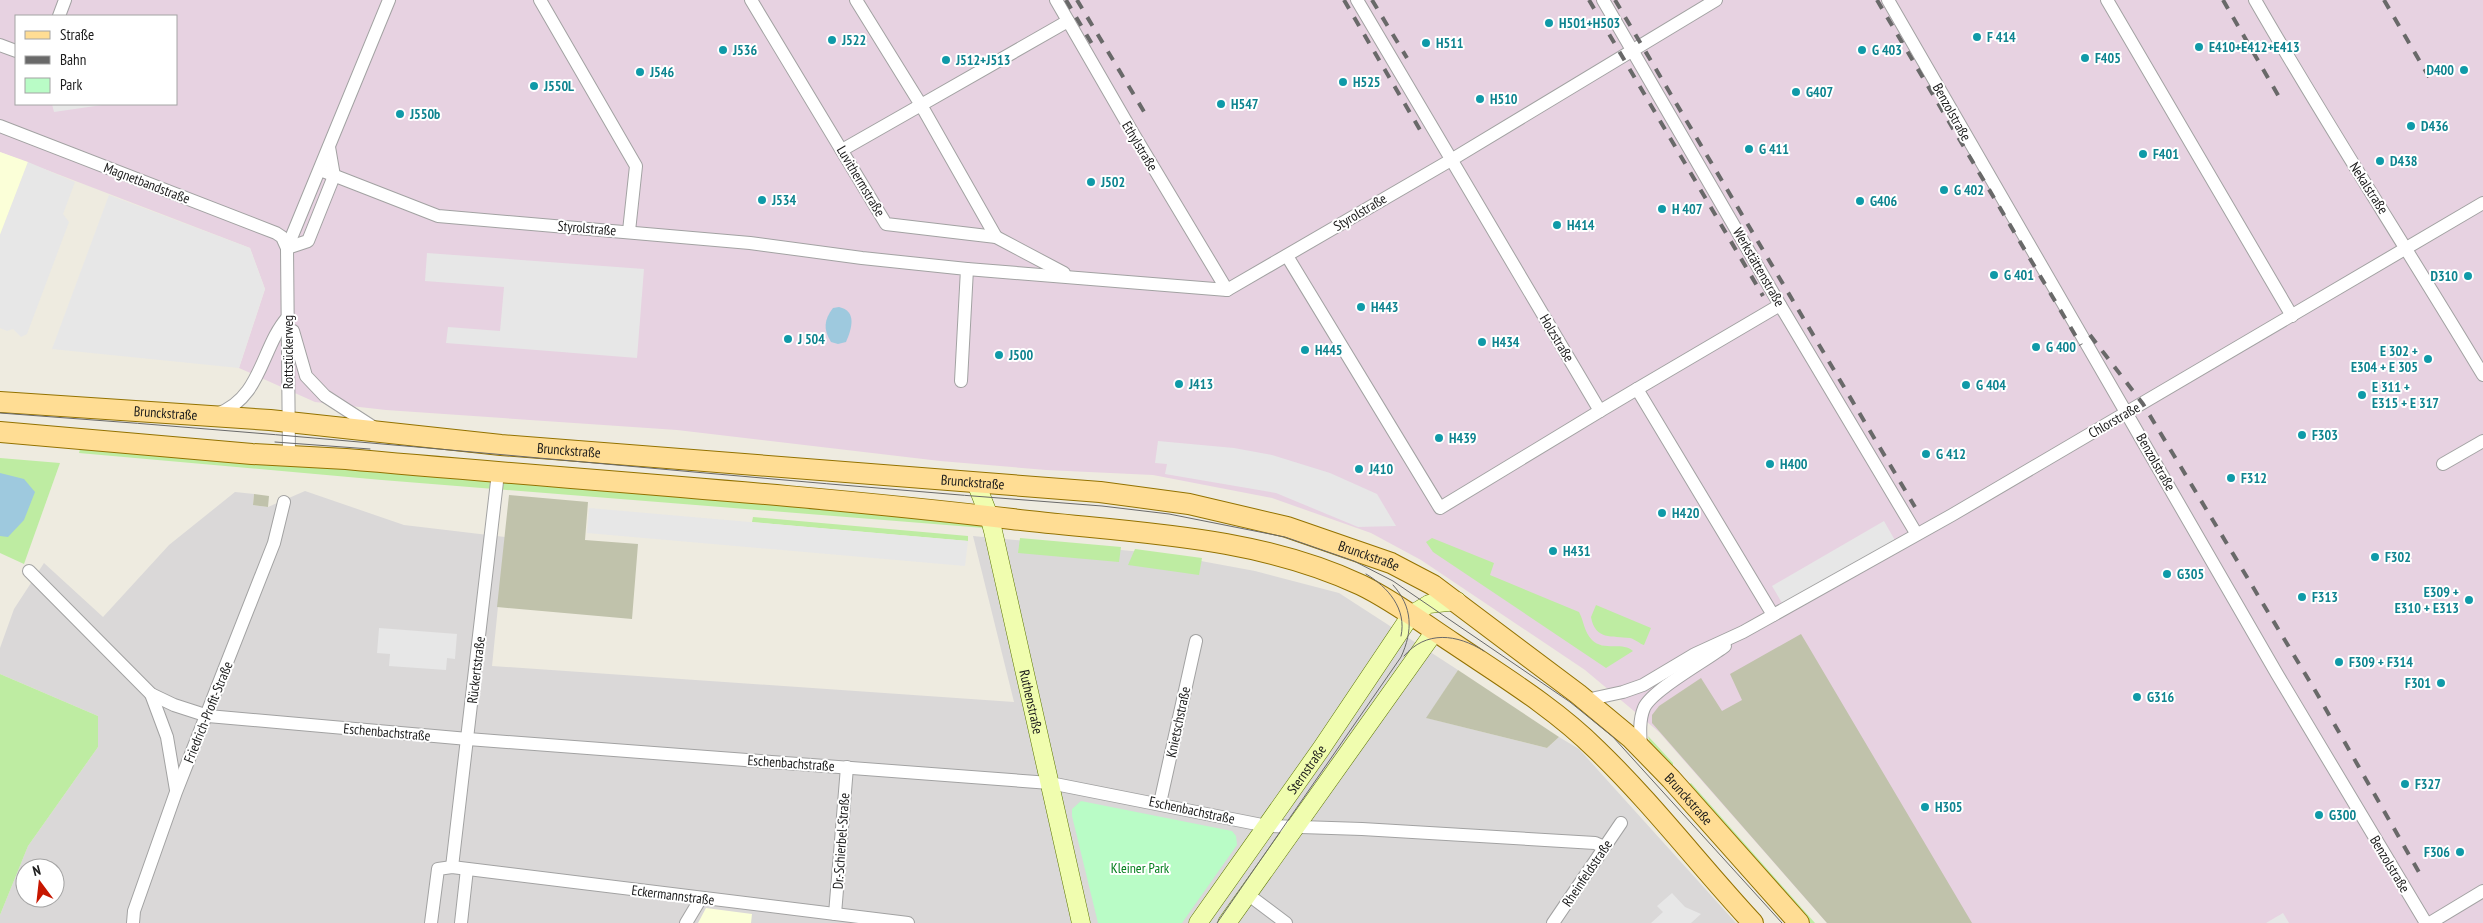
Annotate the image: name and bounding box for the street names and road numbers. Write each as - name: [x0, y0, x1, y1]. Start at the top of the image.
- street label: Benzolstraße: [1929, 80, 1975, 144]
- street label: Ethylstraße: [1118, 118, 1162, 174]
- street label: Luvithermstraße: [833, 142, 889, 220]
- street label: Magnetbandstraße: [101, 158, 193, 208]
- street label: Nekalstraße: [2346, 159, 2393, 218]
- street label: Styrolstraße: [1330, 189, 1390, 235]
- street label: Styrolstraße: [557, 216, 617, 240]
- street label: Werkstättenstraße: [1729, 224, 1789, 310]
- street label: Holzstraße: [1536, 311, 1578, 365]
- street label: Rottstückerweg: [279, 315, 297, 389]
- street label: Chlorstraße: [2085, 398, 2143, 442]
- street label: Brunckstraße: [133, 402, 198, 424]
- street label: Benzolstraße: [2132, 430, 2180, 494]
- street label: Brunckstraße: [536, 439, 602, 462]
- street label: Brunckstraße: [940, 471, 1005, 493]
- street label: Brunckstraße: [1336, 536, 1403, 575]
- street label: Rückertstraße: [463, 635, 489, 705]
- street label: Friedrich-Profit-Straße: [179, 658, 237, 765]
- street label: Ruthenstraße: [1015, 668, 1047, 736]
- street label: Knietschstraße: [1162, 685, 1194, 759]
- street label: Eschenbachstraße: [343, 719, 431, 745]
- street label: Sternstraße: [1283, 741, 1330, 798]
- street label: Eschenbachstraße: [747, 751, 835, 775]
- street label: Brunckstraße: [1661, 769, 1717, 829]
- street label: Dr.-Schierbel-Straße: [829, 792, 853, 890]
- street label: Eschenbachstraße: [1147, 792, 1237, 828]
- street label: Benzolstraße: [2366, 832, 2414, 896]
- street label: Rheinfeldstraße: [1558, 836, 1616, 910]
- street label: Eckermannstraße: [630, 881, 716, 909]

